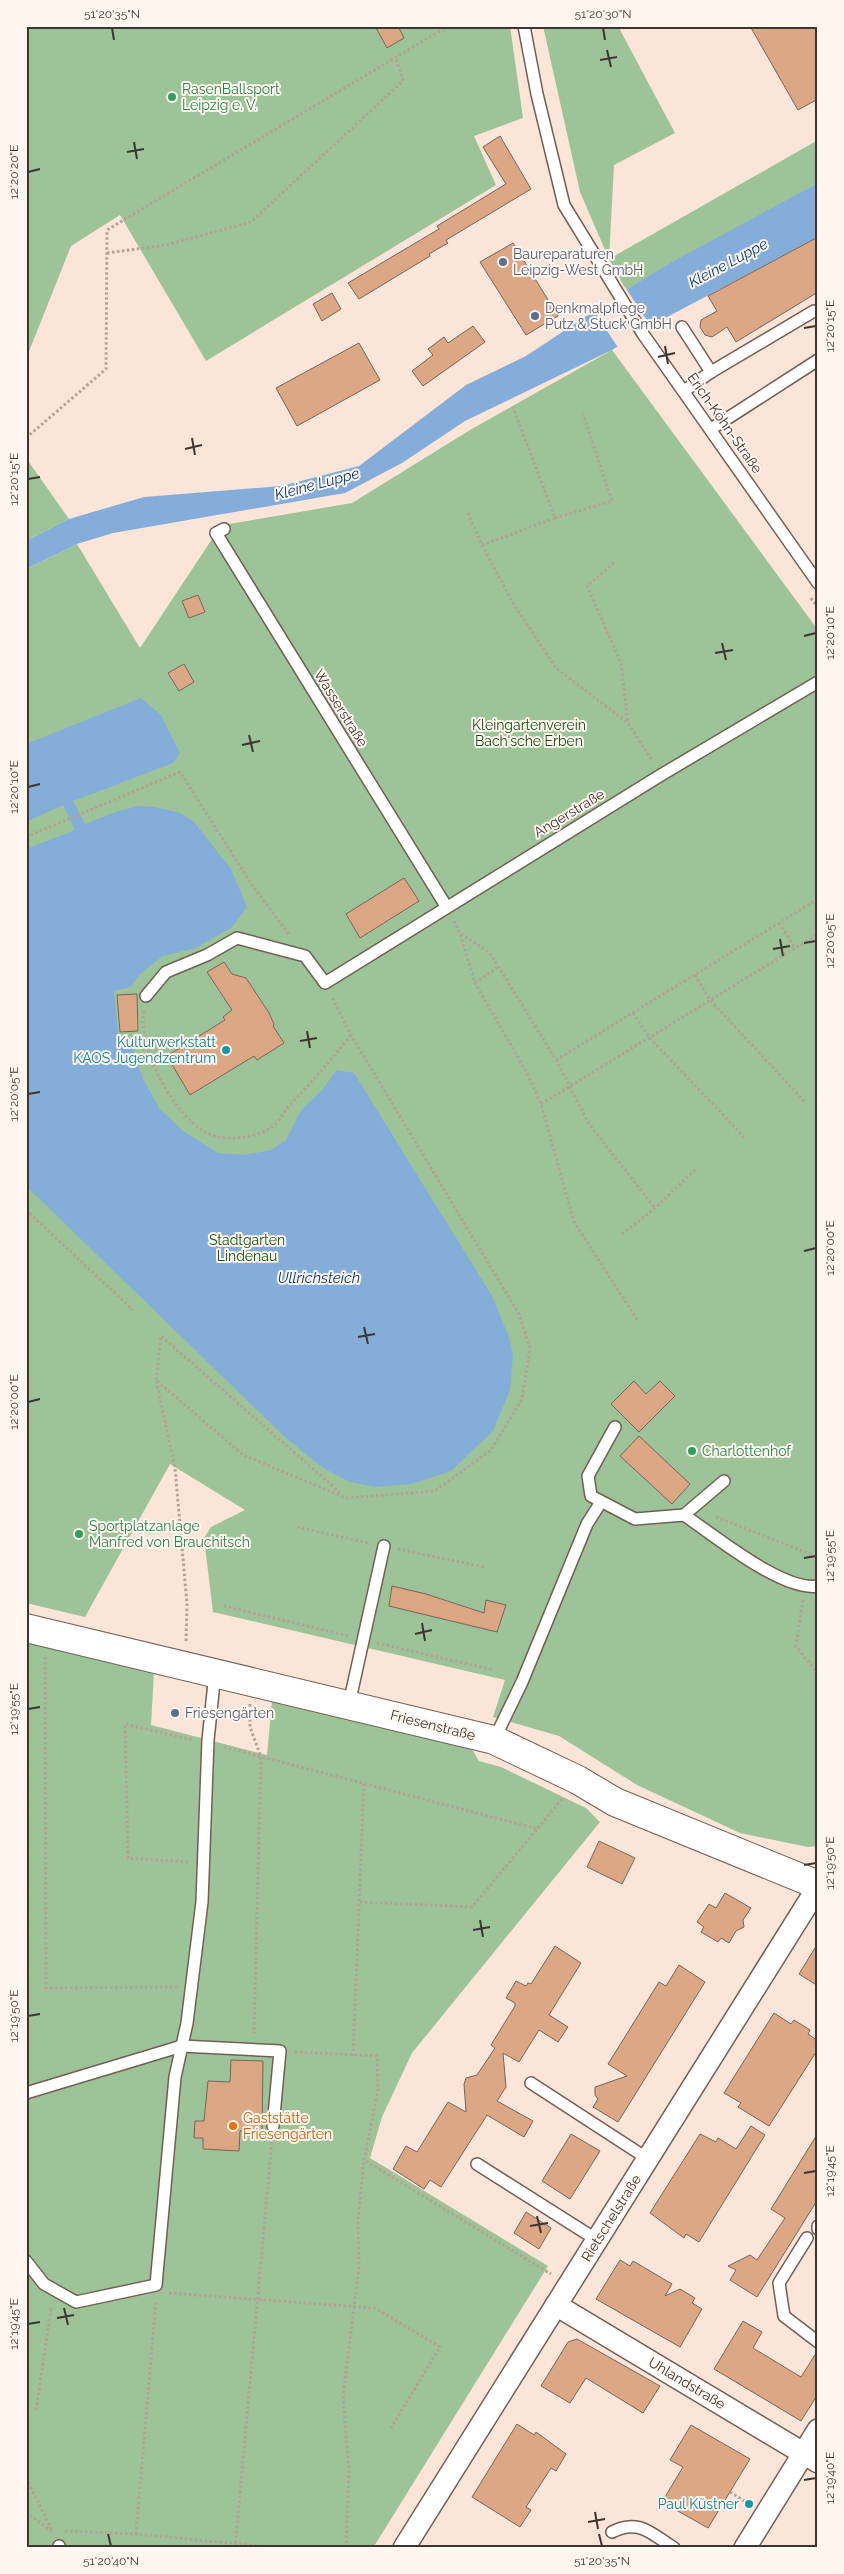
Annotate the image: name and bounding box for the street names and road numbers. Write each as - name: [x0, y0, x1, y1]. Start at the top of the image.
- street label: Erich-Köhn-Straße: [684, 370, 766, 476]
- street label: Wasserstraße: [311, 666, 371, 750]
- street label: Angerstraße: [531, 786, 607, 840]
- street label: Friesenstraße: [389, 1707, 477, 1743]
- street label: Rietschelstraße: [578, 2172, 644, 2264]
- street label: Uhlandstraße: [646, 2354, 728, 2412]

